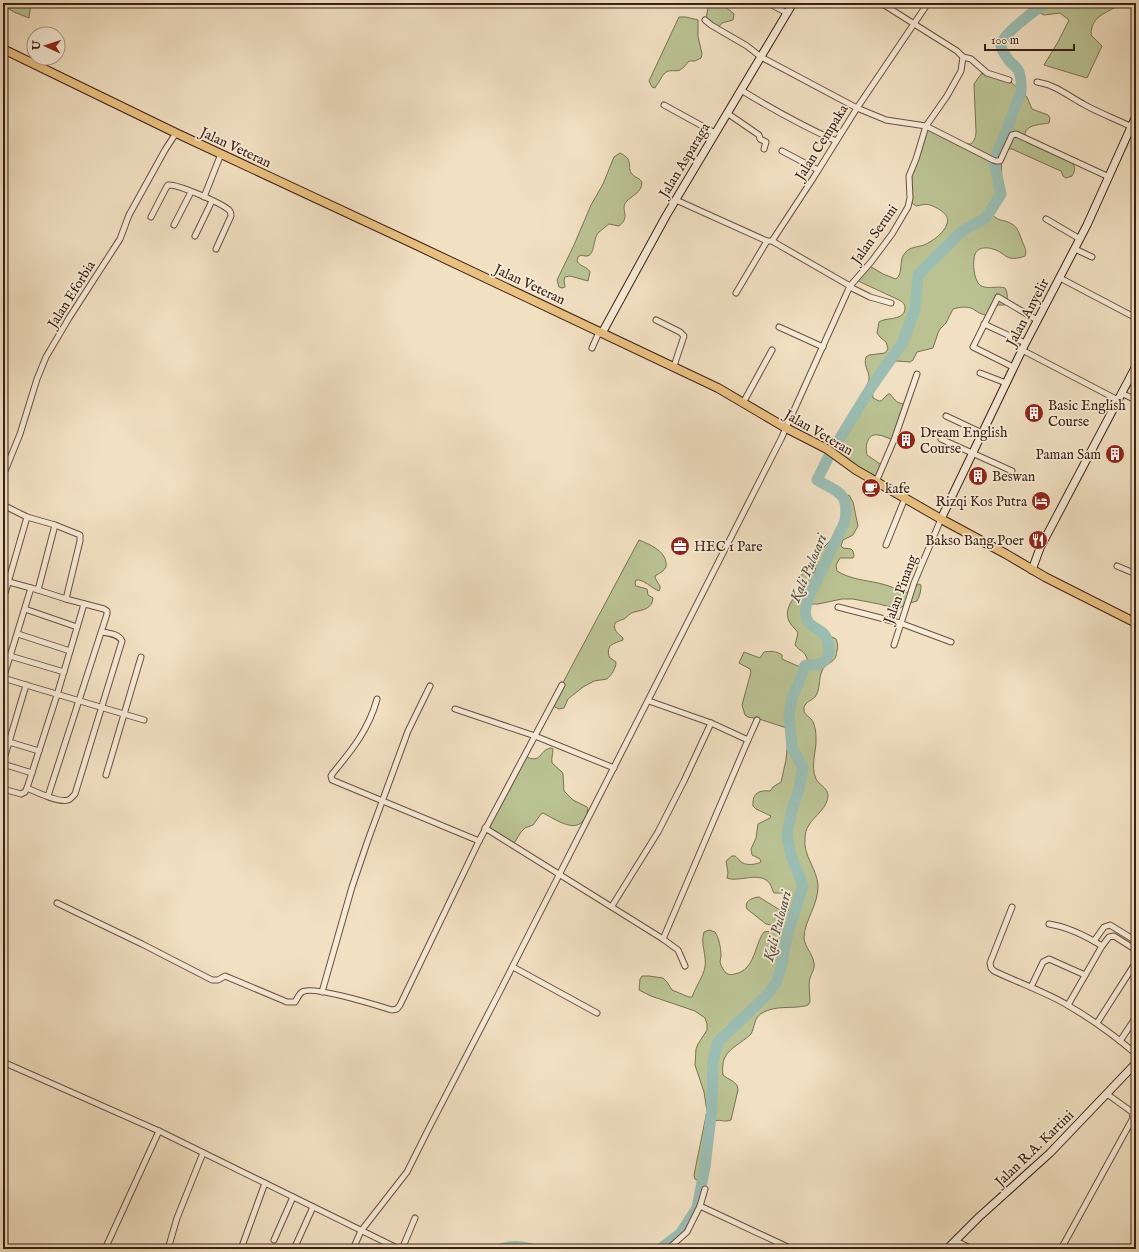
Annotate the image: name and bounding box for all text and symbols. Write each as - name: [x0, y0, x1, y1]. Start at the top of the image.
- north arrow: [26, 26, 66, 66]
- scale bar: [985, 26, 1074, 52]
- text: 100 m: [991, 33, 1019, 48]
- text: U: [30, 40, 44, 52]
- street label: Jalan Cempaka: [790, 100, 853, 186]
- street label: Jalan Asparaga: [654, 119, 715, 203]
- street label: Jalan Veteran: [195, 123, 275, 172]
- street label: Jalan Seruni: [847, 201, 902, 270]
- street label: Jalan Eforbia: [43, 257, 100, 333]
- street label: Jalan Veteran: [489, 260, 569, 309]
- street label: Jalan Anyelir: [1002, 275, 1053, 351]
- place label: Basic English Course: [1048, 397, 1126, 431]
- building icon: Basic English Course: [1023, 402, 1045, 424]
- street label: Jalan Veteran: [779, 405, 857, 460]
- place label: Dream English Course: [920, 424, 1008, 458]
- building icon: Dream English Course: [895, 429, 917, 451]
- building icon: Paman Sam: [1104, 443, 1126, 465]
- place label: Paman Sam: [1036, 446, 1101, 464]
- building icon: Beswan: [967, 465, 989, 487]
- place label: Beswan: [992, 468, 1036, 486]
- cafe icon: kafe: [860, 477, 882, 499]
- place label: kafe: [885, 480, 911, 498]
- hotel icon: Rizqi Kos Putra: [1030, 490, 1052, 512]
- place label: Rizqi Kos Putra: [935, 493, 1028, 511]
- restaurant icon: Bakso Bang Poer: [1027, 529, 1049, 551]
- water label: Kali Pulosari: [785, 530, 832, 606]
- place label: Bakso Bang Poer: [925, 532, 1024, 550]
- office icon: HEC 1 Pare: [669, 535, 691, 557]
- place label: HEC 1 Pare: [694, 538, 763, 556]
- street label: Jalan Pinang: [879, 552, 922, 628]
- water label: Kali Pulosari: [759, 887, 796, 964]
- street label: Jalan R.A. Kartini: [990, 1106, 1078, 1192]

